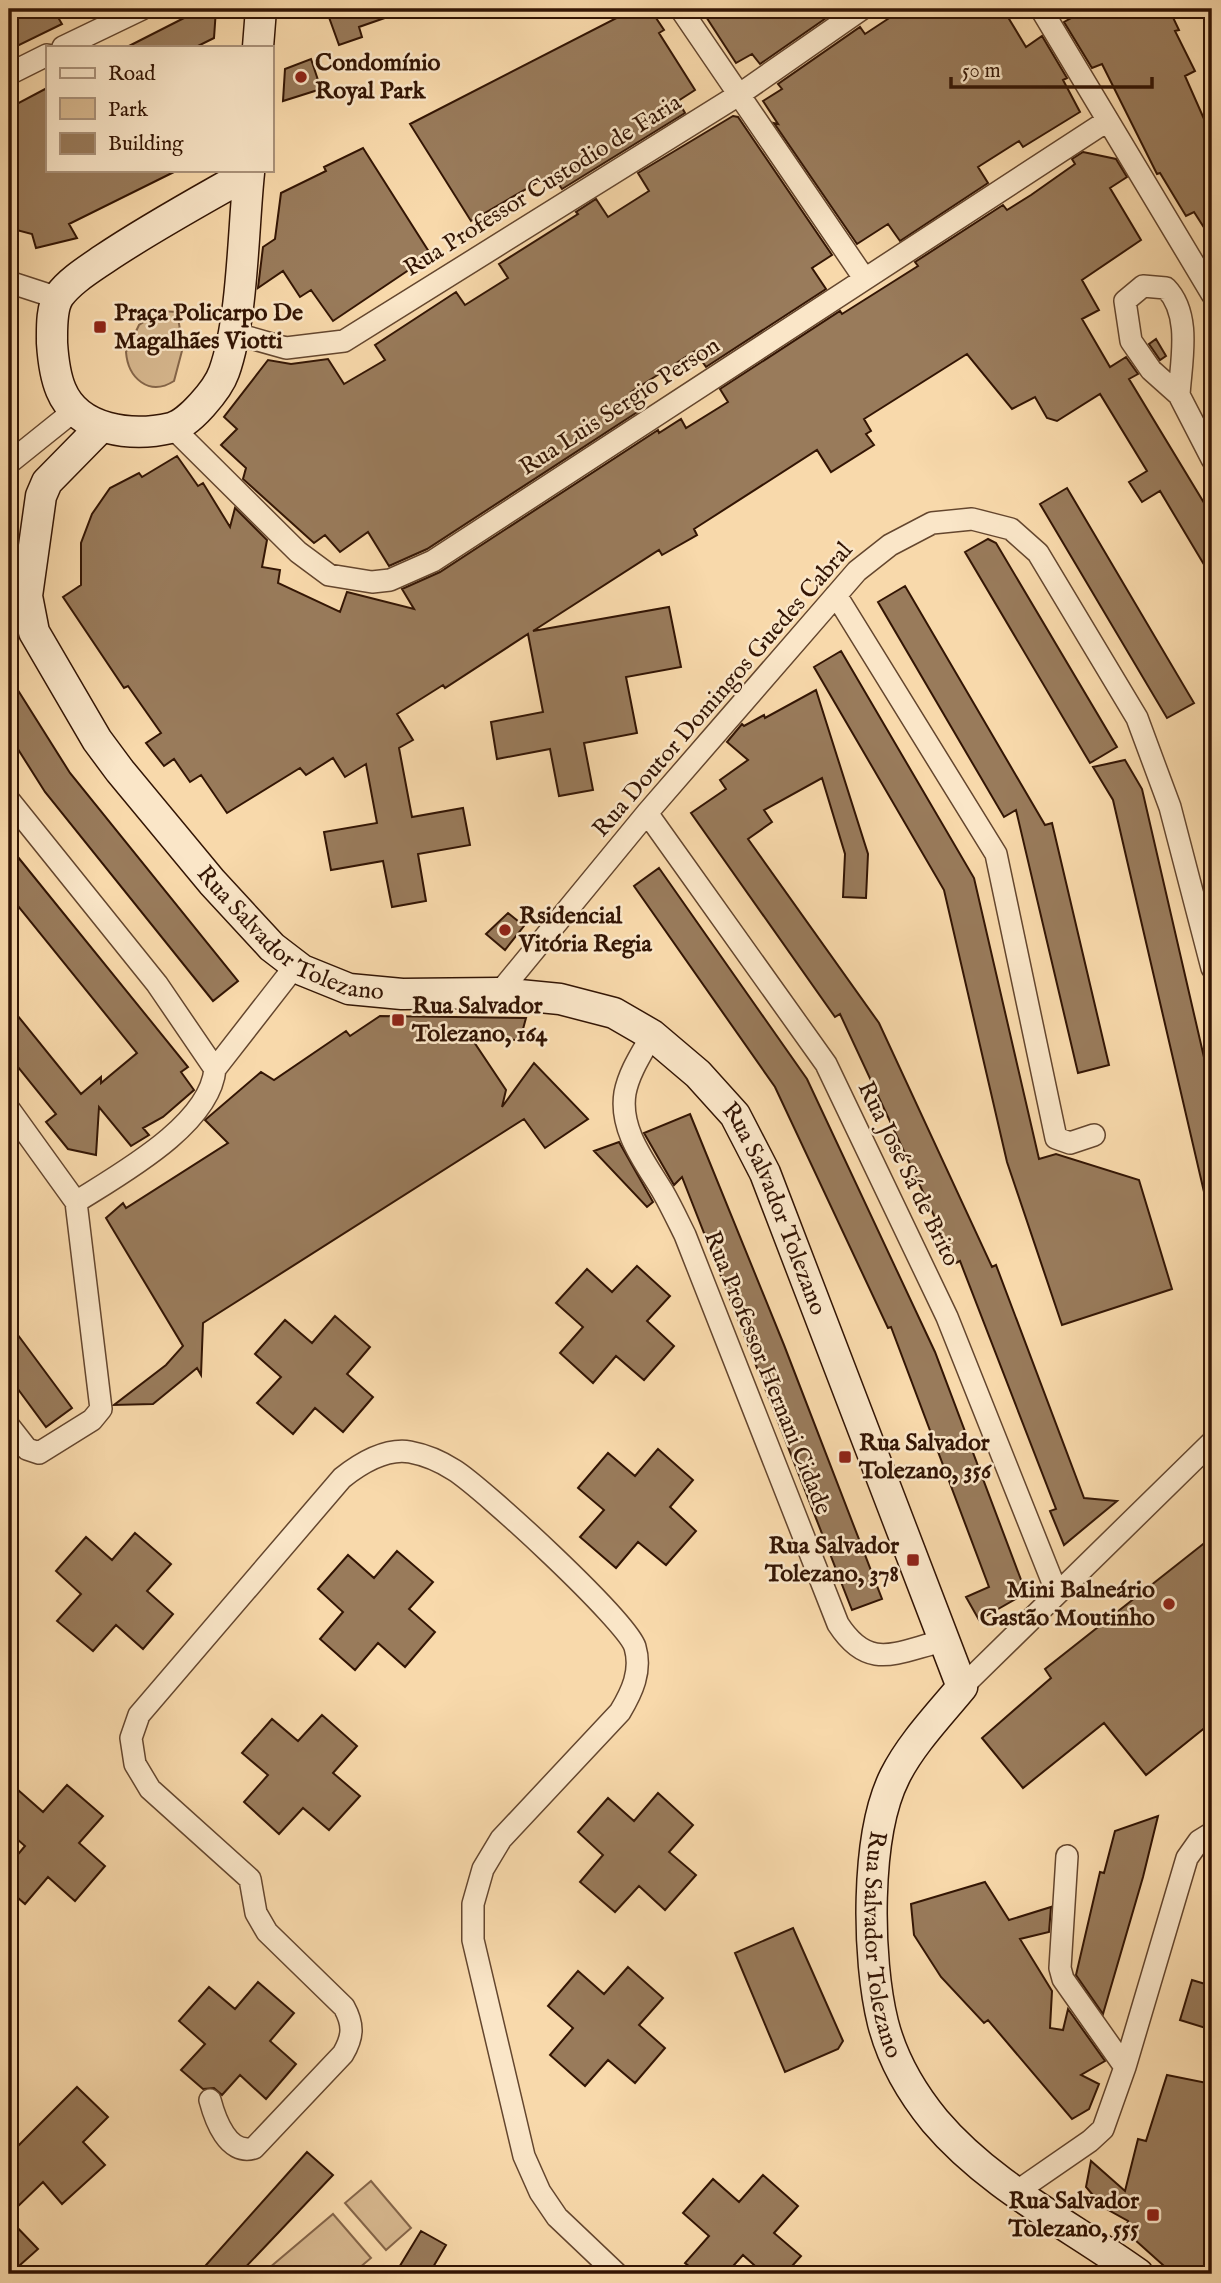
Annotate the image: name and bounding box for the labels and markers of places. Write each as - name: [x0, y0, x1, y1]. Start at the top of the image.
- place label: Condomínio Royal Park: [315, 48, 441, 107]
- marker: Condomínio Royal Park: [293, 69, 309, 85]
- place label: Praça Policarpo De Magalhães Viotti: [114, 298, 303, 357]
- marker: Praça Policarpo De Magalhães Viotti: [92, 319, 108, 335]
- place label: Rsidencial Vitória Regia: [518, 901, 653, 960]
- marker: Rsidencial Vitória Regia: [497, 922, 513, 938]
- place label: Rua Salvador Tolezano, 164: [411, 991, 549, 1050]
- marker: Rua Salvador Tolezano, 164: [390, 1012, 406, 1028]
- place label: Rua Salvador Tolezano, 356: [858, 1428, 992, 1487]
- marker: Rua Salvador Tolezano, 356: [837, 1449, 853, 1465]
- place label: Rua Salvador Tolezano, 378: [764, 1531, 899, 1590]
- marker: Rua Salvador Tolezano, 378: [905, 1552, 921, 1568]
- place label: Mini Balneário Gastão Moutinho: [980, 1575, 1155, 1634]
- marker: Mini Balneário Gastão Moutinho: [1161, 1596, 1177, 1612]
- place label: Rua Salvador Tolezano, 555: [1007, 2186, 1139, 2245]
- marker: Rua Salvador Tolezano, 555: [1145, 2207, 1161, 2223]

